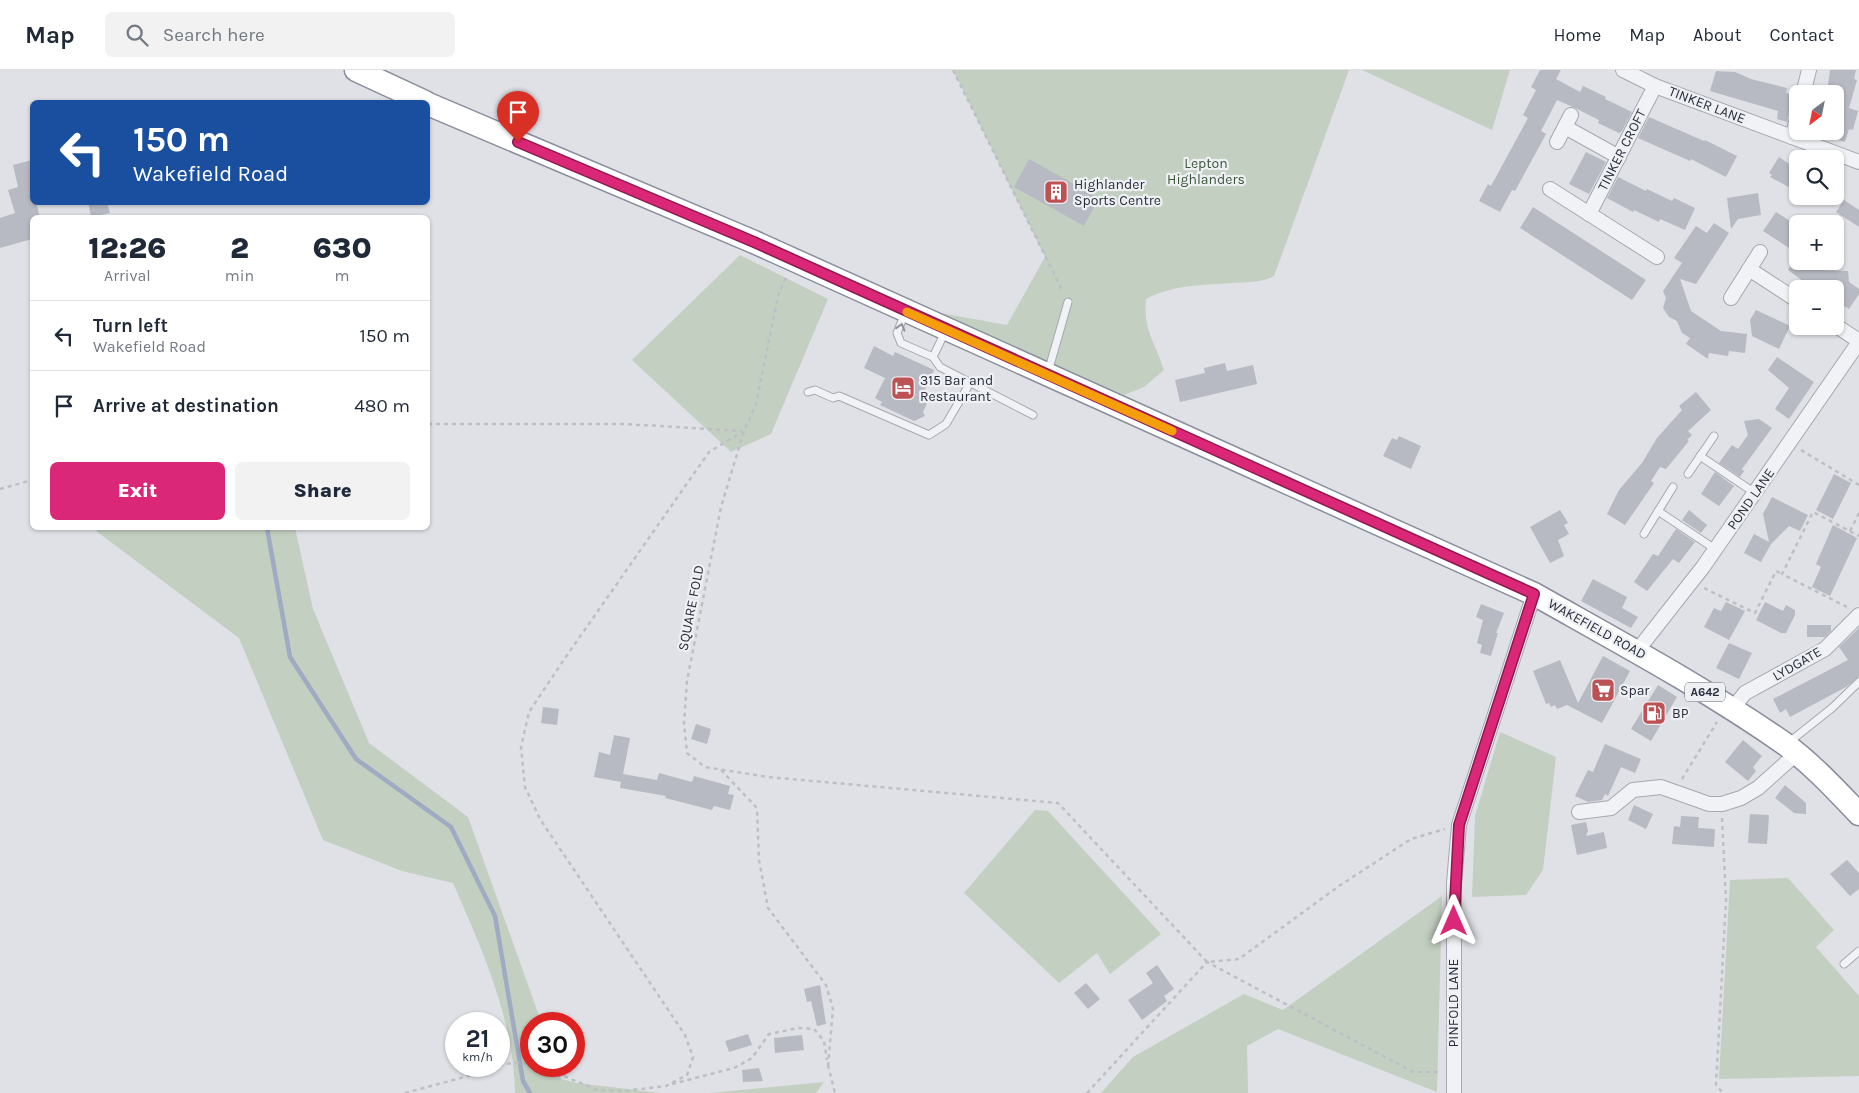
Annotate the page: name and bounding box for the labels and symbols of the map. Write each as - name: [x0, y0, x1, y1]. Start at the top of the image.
- street label: TINKER LANE: [1666, 83, 1748, 127]
- north arrow: [1789, 85, 1844, 140]
- pin: [497, 91, 539, 142]
- street label: TINKER CROFT: [1594, 106, 1650, 194]
- park label: Lepton Highlanders: [1167, 155, 1245, 188]
- place label: Highlander Sports Centre: [1074, 176, 1161, 209]
- building icon: Highlander Sports Centre: [1043, 179, 1069, 205]
- one-way arrow: [895, 323, 905, 332]
- place label: 315 Bar and Restaurant: [920, 372, 993, 405]
- hotel icon: 315 Bar and Restaurant: [890, 375, 916, 401]
- street label: POND LANE: [1724, 465, 1778, 533]
- street label: SQUARE FOLD: [674, 564, 708, 652]
- street label: WAKEFIELD ROAD: [1545, 595, 1649, 663]
- street label: LYDGATE: [1769, 643, 1825, 685]
- supermarket icon: Spar: [1590, 677, 1616, 703]
- place label: Spar: [1620, 682, 1650, 699]
- road number: A642: [1685, 682, 1725, 702]
- fuel station icon: BP: [1641, 700, 1667, 726]
- place label: BP: [1672, 705, 1689, 722]
- position arrow: [1427, 894, 1479, 946]
- street label: PINFOLD LANE: [1445, 959, 1462, 1047]
- speed limit sign: 30: [520, 1012, 585, 1077]

